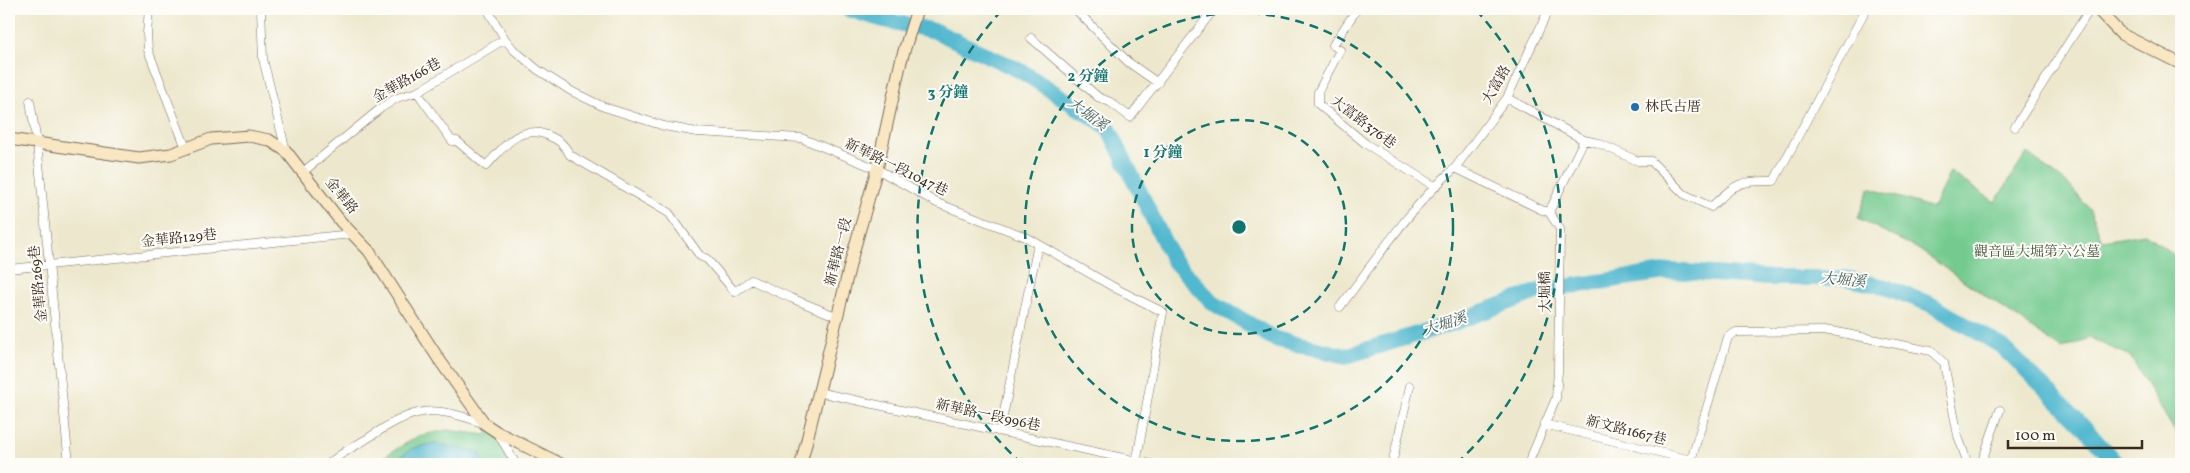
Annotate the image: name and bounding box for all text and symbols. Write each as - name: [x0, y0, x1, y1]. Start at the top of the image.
- street label: 金華路166巷: [369, 54, 445, 108]
- street label: 大富路: [1478, 62, 1516, 108]
- text: 2 分鐘: [1068, 67, 1108, 88]
- text: 3 分鐘: [928, 83, 968, 104]
- street label: 大富路376巷: [1327, 92, 1399, 154]
- water label: 大堀溪: [1063, 93, 1113, 138]
- place label: 林氏古厝: [1645, 98, 1701, 117]
- marker: 林氏古厝: [1629, 101, 1641, 113]
- street label: 新華路一段1047巷: [841, 135, 951, 201]
- text: 1 分鐘: [1143, 143, 1183, 164]
- street label: 金華路: [320, 174, 362, 218]
- street label: 新華路一段: [821, 216, 857, 288]
- centre of rings: [1230, 218, 1248, 236]
- street label: 金華路129巷: [140, 226, 218, 252]
- park label: 觀音區大堀第六公墓: [1974, 243, 2100, 262]
- street label: 金華路269巷: [25, 244, 53, 324]
- water label: 大堀溪: [1820, 269, 1868, 294]
- street label: 大堀橋: [1536, 271, 1556, 313]
- water label: 大堀溪: [1420, 307, 1472, 342]
- street label: 新華路一段996巷: [934, 396, 1042, 436]
- street label: 新文路1667巷: [1584, 412, 1668, 450]
- scale bar: [2008, 418, 2141, 450]
- text: 100 m: [2015, 426, 2055, 447]

